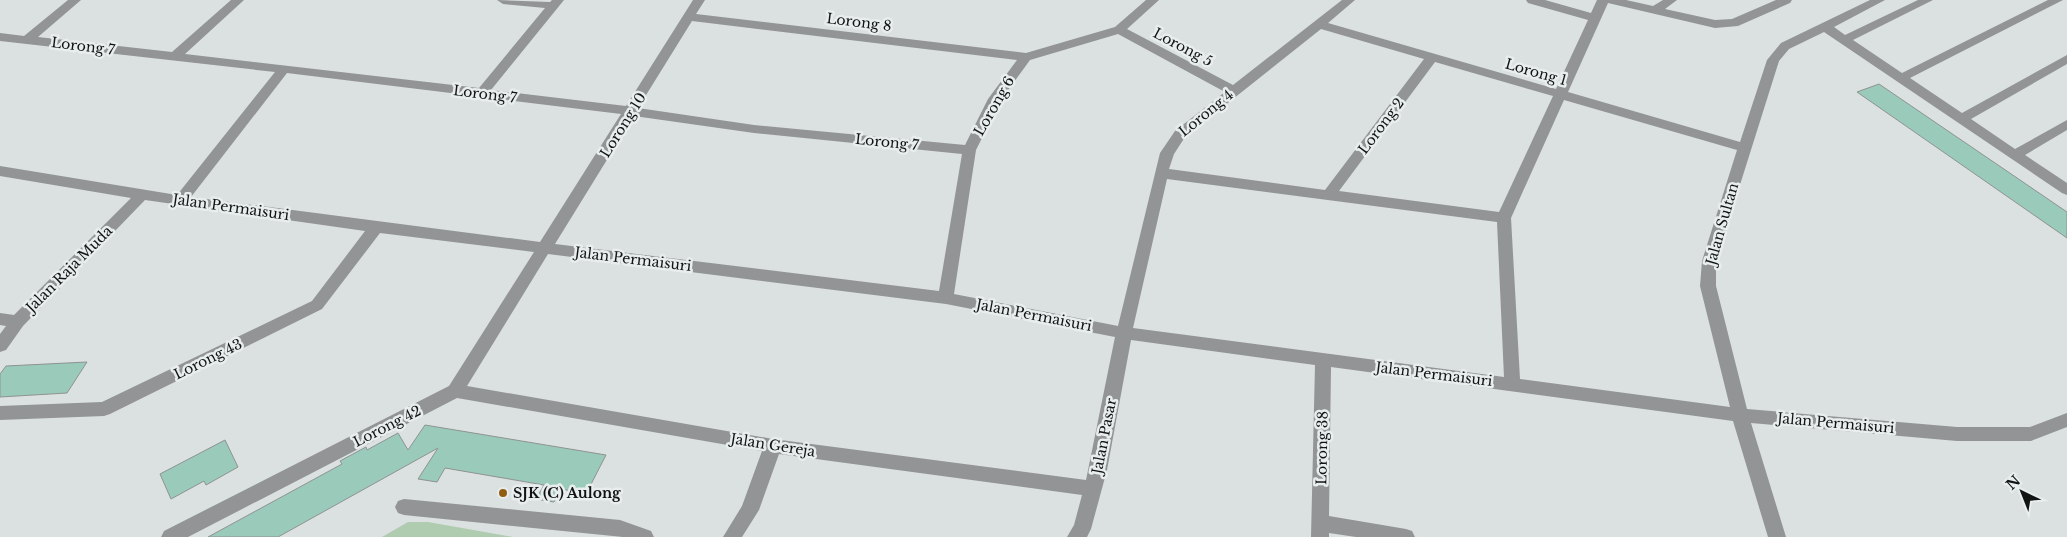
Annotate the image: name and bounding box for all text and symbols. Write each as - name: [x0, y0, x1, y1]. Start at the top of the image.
- street label: Lorong 8: [825, 9, 893, 35]
- street label: Lorong 5: [1150, 24, 1216, 70]
- street label: Lorong 7: [50, 33, 117, 59]
- street label: Lorong 1: [1503, 55, 1569, 89]
- street label: Lorong 6: [970, 73, 1018, 139]
- street label: Lorong 7: [452, 81, 519, 107]
- street label: Lorong 4: [1175, 86, 1237, 140]
- street label: Lorong 10: [596, 89, 650, 161]
- street label: Lorong 2: [1354, 94, 1408, 158]
- street label: Lorong 7: [854, 130, 921, 154]
- street label: Jalan Sultan: [1701, 181, 1742, 269]
- street label: Jalan Permaisuri: [170, 190, 291, 224]
- street label: Jalan Raja Muda: [21, 222, 116, 317]
- street label: Jalan Permaisuri: [572, 243, 693, 275]
- street label: Jalan Permaisuri: [973, 295, 1094, 335]
- street label: Lorong 43: [171, 335, 245, 383]
- street label: Jalan Permaisuri: [1373, 358, 1494, 390]
- street label: Jalan Pasar: [1087, 396, 1120, 477]
- street label: Lorong 42: [350, 401, 424, 451]
- street label: Jalan Permaisuri: [1775, 409, 1895, 437]
- street label: Lorong 38: [1312, 411, 1332, 485]
- street label: Jalan Gereja: [727, 429, 817, 461]
- north arrow: [1997, 467, 2047, 517]
- text: N: [2002, 471, 2024, 494]
- place label: SJK (C) Aulong: [513, 484, 621, 502]
- marker: SJK (C) Aulong: [497, 487, 509, 499]

